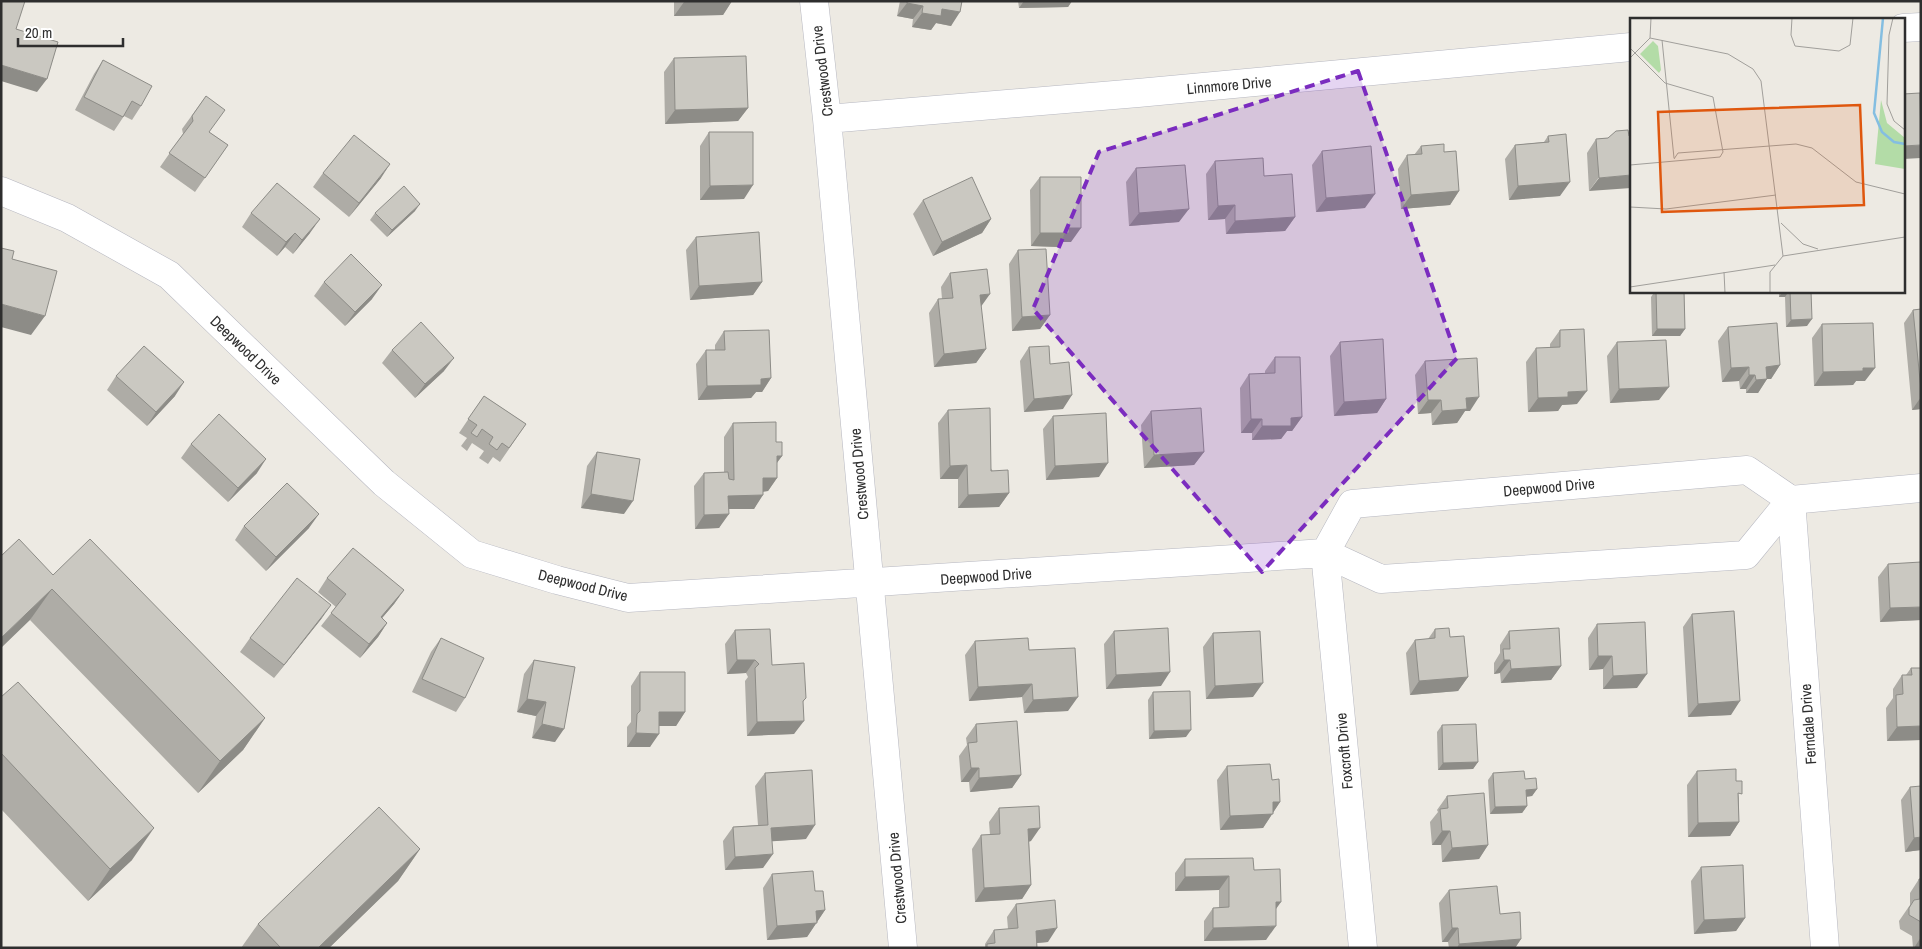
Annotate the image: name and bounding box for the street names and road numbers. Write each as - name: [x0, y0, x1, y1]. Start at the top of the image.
- street label: Crestwood Drive: [806, 24, 838, 118]
- street label: Linnmore Drive: [1186, 71, 1272, 99]
- street label: Deepwood Drive: [206, 311, 286, 389]
- street label: Crestwood Drive: [845, 427, 873, 521]
- street label: Deepwood Drive: [1502, 473, 1596, 501]
- street label: Deepwood Drive: [940, 562, 1033, 590]
- street label: Deepwood Drive: [536, 564, 630, 606]
- street label: Ferndale Drive: [1795, 683, 1821, 765]
- street label: Foxcroft Drive: [1330, 712, 1358, 790]
- street label: Crestwood Drive: [883, 831, 911, 925]

